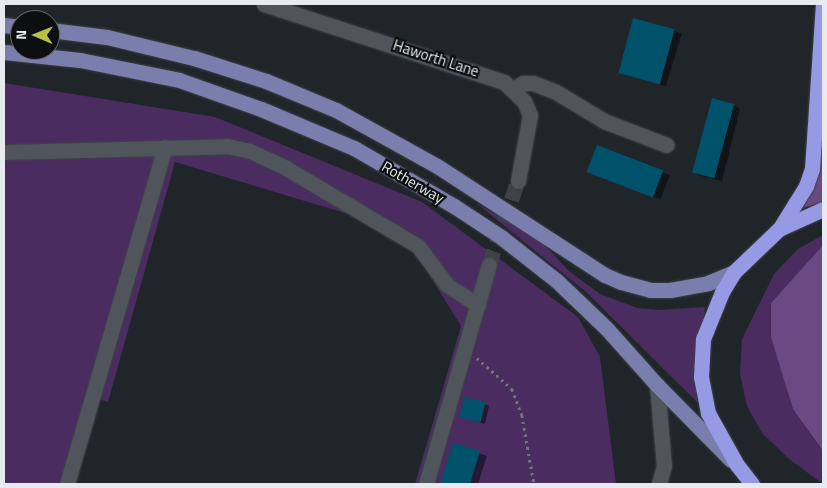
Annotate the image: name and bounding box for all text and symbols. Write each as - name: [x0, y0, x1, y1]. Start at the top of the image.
- north arrow: [10, 10, 60, 60]
- text: N: [10, 30, 31, 40]
- street label: Haworth Lane: [391, 36, 481, 80]
- street label: Rotherway: [379, 157, 447, 207]

